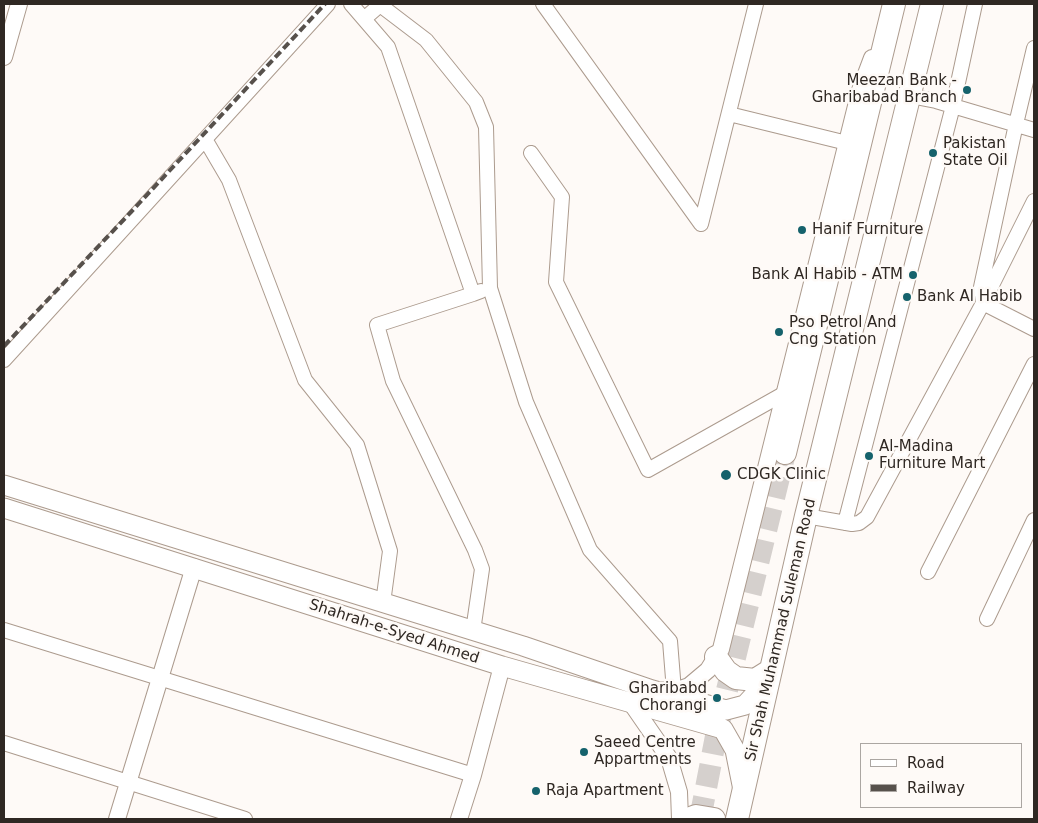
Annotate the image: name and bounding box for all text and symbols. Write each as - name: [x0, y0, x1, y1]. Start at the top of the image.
- place label: Meezan Bank - Gharibabad Branch: [812, 72, 957, 107]
- marker: Meezan Bank - Gharibabad Branch: [961, 84, 973, 96]
- place label: Pakistan State Oil: [943, 135, 1008, 170]
- marker: Pakistan State Oil: [927, 147, 939, 159]
- place label: Hanif Furniture: [812, 221, 924, 239]
- marker: Hanif Furniture: [796, 224, 808, 236]
- place label: Bank Al Habib - ATM: [752, 266, 903, 284]
- marker: Bank Al Habib - ATM: [907, 269, 919, 281]
- place label: Bank Al Habib: [917, 288, 1022, 306]
- marker: Bank Al Habib: [901, 291, 913, 303]
- place label: Pso Petrol And Cng Station: [789, 314, 896, 349]
- marker: Pso Petrol And Cng Station: [773, 326, 785, 338]
- place label: Al-Madina Furniture Mart: [879, 438, 985, 473]
- marker: Al-Madina Furniture Mart: [863, 450, 875, 462]
- place label: CDGK Clinic: [737, 466, 826, 484]
- marker: CDGK Clinic: [719, 468, 733, 482]
- street label: Sir Shah Muhammad Suleman Road: [742, 497, 820, 763]
- street label: Shahrah-e-Syed Ahmed: [307, 596, 481, 668]
- place label: Gharibabd Chorangi: [629, 680, 707, 715]
- marker: Gharibabd Chorangi: [711, 692, 723, 704]
- place label: Saeed Centre Appartments: [594, 734, 696, 769]
- legend: [860, 743, 1023, 808]
- marker: Saeed Centre Appartments: [578, 746, 590, 758]
- text: Road: [907, 754, 945, 772]
- text: Railway: [907, 779, 965, 797]
- place label: Raja Apartment: [546, 782, 664, 800]
- marker: Raja Apartment: [530, 785, 542, 797]

